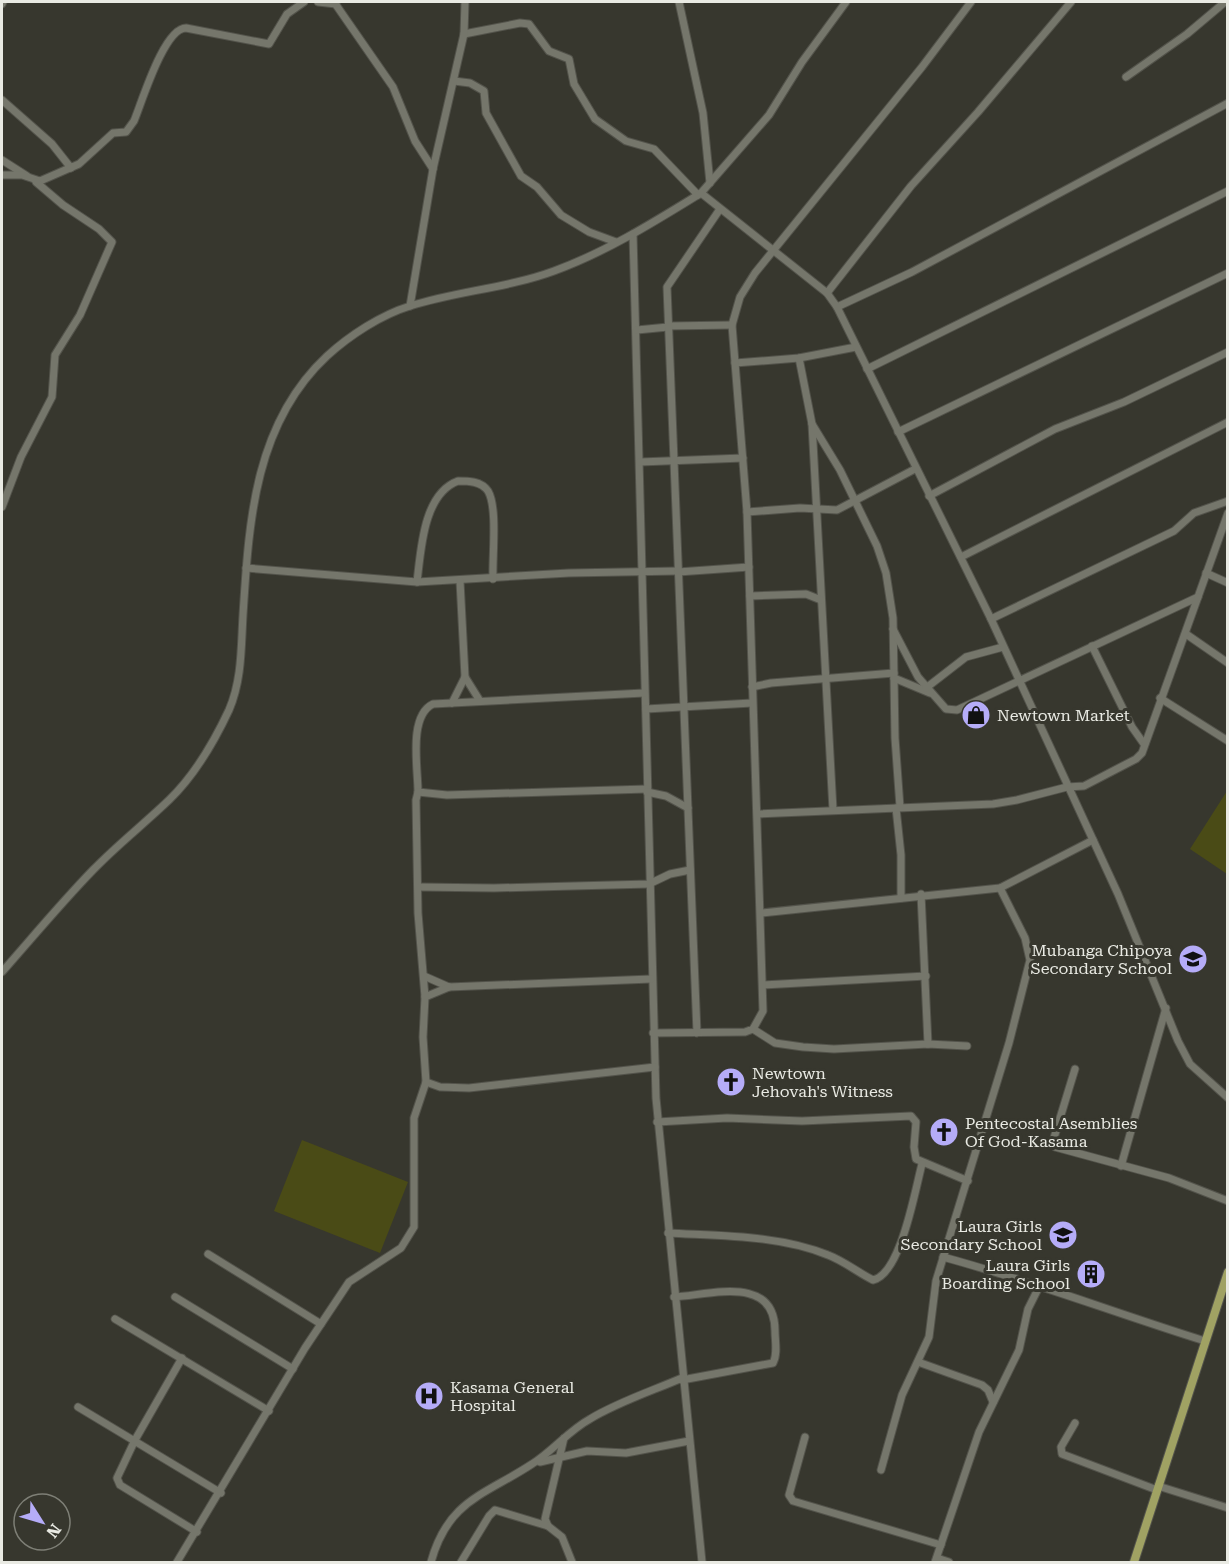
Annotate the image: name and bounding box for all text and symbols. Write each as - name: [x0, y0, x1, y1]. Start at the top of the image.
- shop icon: Newtown Market: [960, 699, 992, 731]
- place label: Newtown Market: [997, 706, 1130, 725]
- place label: Mubanga Chipoya Secondary School: [1030, 941, 1172, 978]
- school or university icon: Mubanga Chipoya Secondary School: [1177, 943, 1209, 975]
- place label: Newtown Jehovah's Witness: [752, 1064, 893, 1101]
- church icon: Newtown Jehovah's Witness: [715, 1066, 747, 1098]
- place label: Pentecostal Asemblies Of God-Kasama: [965, 1114, 1138, 1151]
- church icon: Pentecostal Asemblies Of God-Kasama: [928, 1116, 960, 1148]
- place label: Laura Girls Secondary School: [900, 1217, 1042, 1254]
- school or university icon: Laura Girls Secondary School: [1047, 1219, 1079, 1251]
- place label: Laura Girls Boarding School: [942, 1256, 1070, 1293]
- building icon: Laura Girls Boarding School: [1075, 1258, 1107, 1290]
- place label: Kasama General Hospital: [450, 1378, 574, 1415]
- hospital icon: Kasama General Hospital: [413, 1380, 445, 1412]
- north arrow: [12, 1492, 72, 1552]
- text: N: [42, 1520, 65, 1541]

